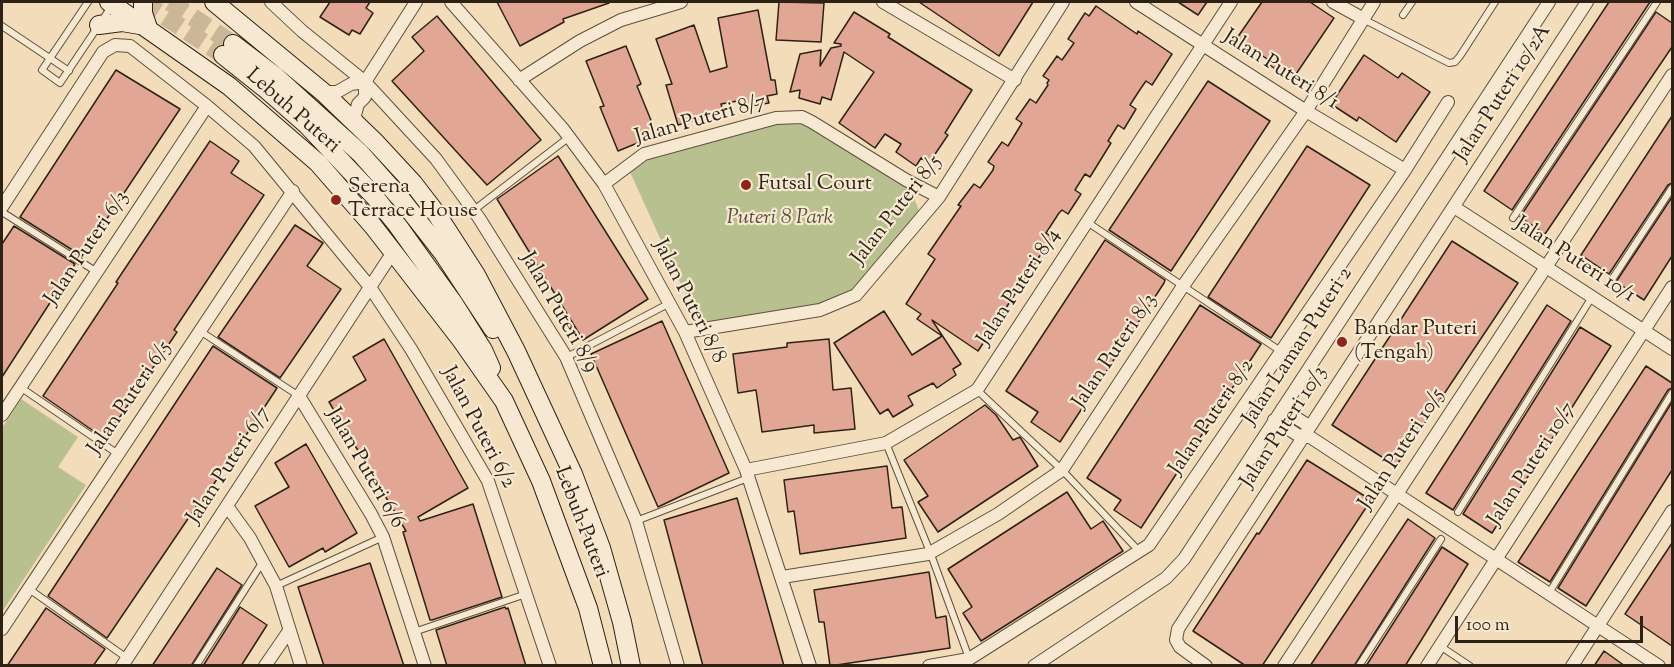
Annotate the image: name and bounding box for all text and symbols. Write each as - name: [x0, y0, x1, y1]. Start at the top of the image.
- street label: Jalan Puteri 10/2A: [1450, 21, 1558, 167]
- street label: Jalan Puteri 8/1: [1217, 25, 1343, 117]
- street label: Lebuh Puteri: [240, 64, 344, 160]
- street label: Jalan Puteri 8/7: [633, 90, 769, 152]
- street label: Jalan Puteri 8/5: [847, 151, 949, 271]
- place label: Futsal Court: [758, 172, 872, 198]
- place label: Serena Terrace House: [348, 175, 478, 225]
- marker: Futsal Court: [739, 178, 753, 192]
- street label: Jalan Puteri 6/3: [40, 187, 136, 311]
- marker: Serena Terrace House: [329, 193, 343, 207]
- park label: Puteri 8 Park: [727, 206, 833, 232]
- street label: Jalan Puteri 10/1: [1509, 213, 1639, 309]
- street label: Jalan Puteri 8/4: [973, 225, 1067, 351]
- street label: Jalan Puteri 8/8: [646, 236, 730, 368]
- street label: Jalan Puteri 8/9: [513, 248, 603, 378]
- street label: Jalan Laman Puteri 2: [1239, 263, 1359, 431]
- street label: Jalan Puteri 8/3: [1068, 290, 1164, 414]
- place label: Bandar Puteri (Tengah): [1354, 317, 1477, 367]
- marker: Bandar Puteri (Tengah): [1335, 335, 1349, 349]
- street label: Jalan Puteri 6/5: [84, 337, 178, 461]
- street label: Jalan Puteri 8/2: [1165, 355, 1261, 481]
- street label: Jalan Puteri 10/3: [1236, 362, 1334, 494]
- street label: Jalan Puteri 6/2: [434, 363, 520, 493]
- street label: Jalan Puteri 10/5: [1355, 385, 1451, 515]
- street label: Jalan Puteri 10/7: [1484, 398, 1582, 532]
- street label: Jalan Puteri 6/7: [183, 403, 277, 529]
- street label: Jalan Puteri 6/6: [319, 404, 409, 534]
- street label: Lebuh Puteri: [547, 464, 613, 582]
- scale bar: [1458, 604, 1646, 642]
- text: 100 m: [1466, 613, 1510, 639]

